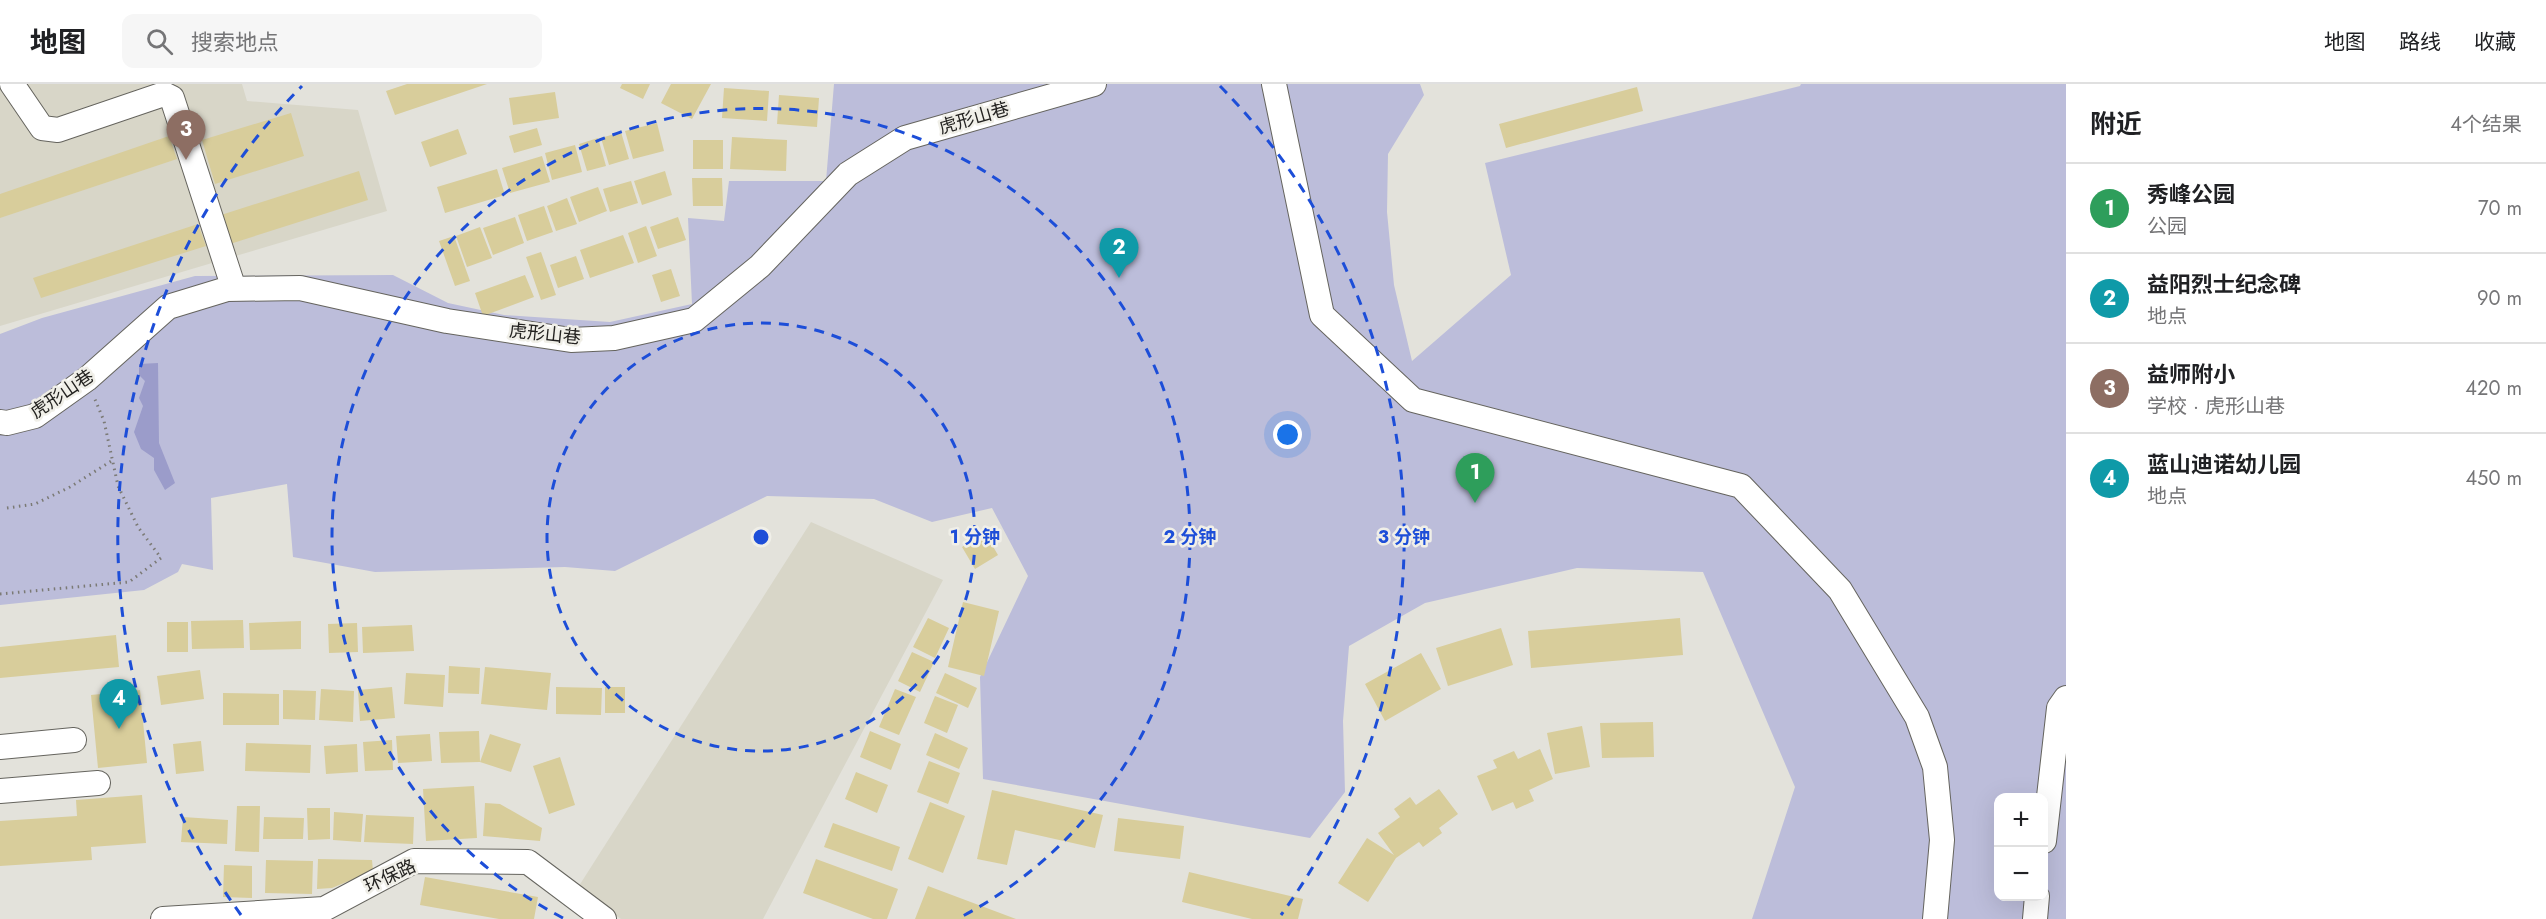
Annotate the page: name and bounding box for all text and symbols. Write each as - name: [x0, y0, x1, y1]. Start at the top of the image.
- search box: [122, 14, 542, 68]
- text: 地图: [30, 22, 86, 63]
- icon: search: [143, 25, 176, 58]
- text: 搜索地点: [191, 26, 279, 58]
- text: 地图: [2324, 27, 2366, 57]
- text: 路线: [2399, 27, 2441, 57]
- text: 收藏: [2474, 27, 2516, 57]
- street label: 虎形山巷: [936, 96, 1012, 140]
- text: 附近: [2090, 105, 2142, 143]
- pin: 3: [166, 110, 206, 160]
- text: 4个结果: [2450, 110, 2522, 139]
- text: 秀峰公园: [2147, 178, 2235, 210]
- text: 1: [2104, 194, 2115, 223]
- text: 70 m: [2478, 194, 2522, 223]
- text: 公园: [2147, 212, 2187, 241]
- pin: 2: [1100, 228, 1138, 278]
- text: 益阳烈士纪念碑: [2147, 268, 2301, 300]
- text: 2: [2103, 284, 2116, 313]
- text: 90 m: [2477, 284, 2522, 313]
- text: 地点: [2147, 302, 2187, 331]
- street label: 虎形山巷: [508, 317, 582, 351]
- text: 益师附小: [2147, 358, 2235, 390]
- street label: 虎形山巷: [25, 363, 99, 425]
- text: 3: [2103, 374, 2116, 403]
- text: 420 m: [2465, 374, 2522, 403]
- text: 学校 · 虎形山巷: [2147, 392, 2285, 421]
- your location: [1273, 420, 1302, 449]
- text: 蓝山迪诺幼儿园: [2147, 448, 2301, 480]
- pin: 1: [1456, 454, 1494, 503]
- text: 4: [2103, 464, 2116, 493]
- text: 450 m: [2465, 464, 2522, 493]
- text: 地点: [2147, 482, 2187, 511]
- text: 1 分钟: [950, 524, 1000, 550]
- text: 2 分钟: [1163, 524, 1217, 550]
- text: 3 分钟: [1378, 524, 1430, 550]
- centre of rings: [751, 527, 771, 547]
- pin: 4: [100, 680, 138, 729]
- map controls: [1994, 793, 2048, 901]
- button: +: [1994, 793, 2048, 847]
- button: −: [1994, 847, 2048, 901]
- street label: 环保路: [360, 853, 420, 899]

